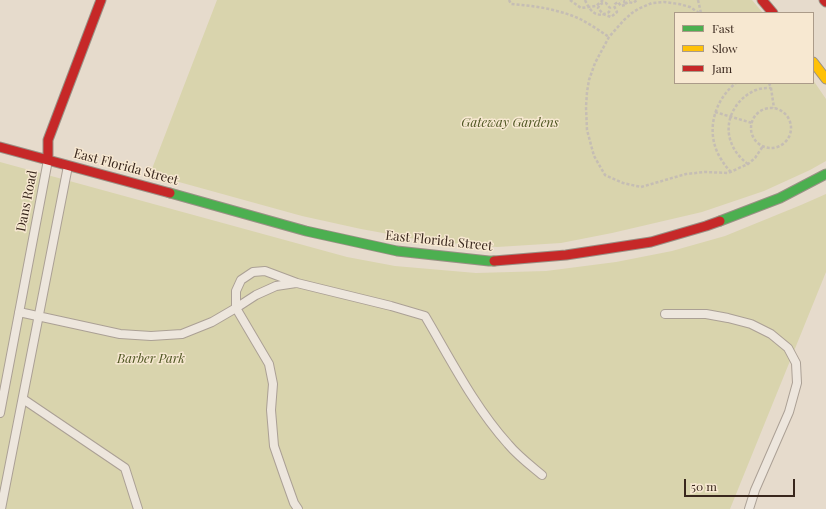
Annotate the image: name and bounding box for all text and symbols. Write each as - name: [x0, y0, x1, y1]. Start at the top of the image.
- legend: [674, 12, 814, 84]
- text: Fast: [712, 20, 734, 36]
- text: Slow: [712, 40, 738, 56]
- text: Jam: [712, 60, 732, 76]
- park label: Gateway Gardens: [461, 115, 559, 131]
- street label: East Florida Street: [72, 146, 180, 188]
- street label: Dans Road: [13, 169, 41, 233]
- street label: East Florida Street: [385, 228, 493, 254]
- park label: Barber Park: [117, 351, 185, 367]
- scale bar: [686, 471, 797, 497]
- text: 50 m: [691, 478, 717, 494]

